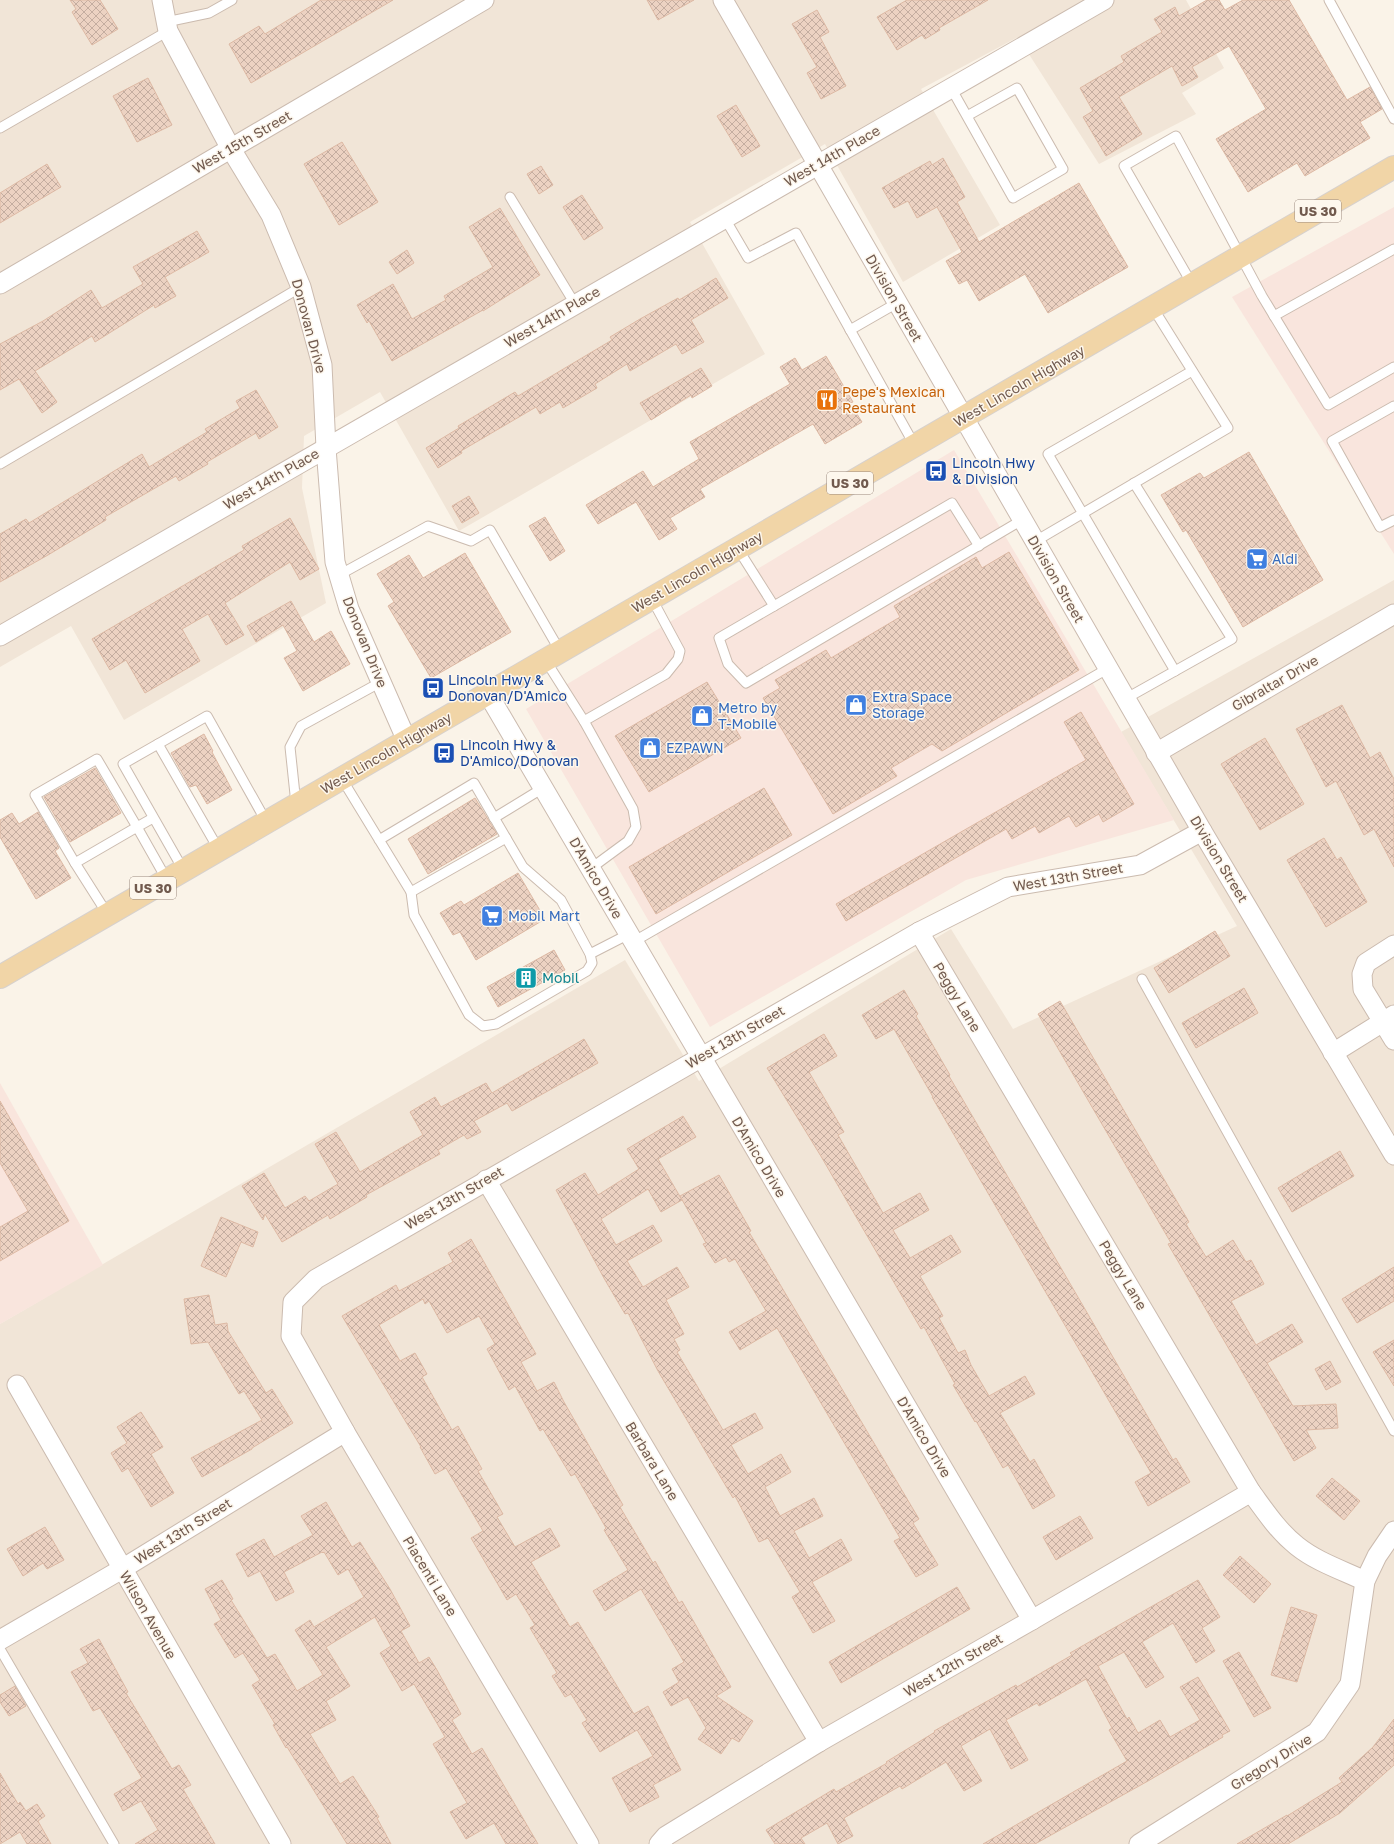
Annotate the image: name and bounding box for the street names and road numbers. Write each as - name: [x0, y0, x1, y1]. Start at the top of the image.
- street label: West 15th Street: [189, 106, 294, 177]
- street label: West 14th Place: [781, 121, 883, 190]
- road number: US 30: [1295, 200, 1341, 222]
- street label: Division Street: [863, 251, 926, 345]
- street label: Donovan Drive: [289, 277, 330, 375]
- street label: West 14th Place: [501, 282, 603, 351]
- street label: West Lincoln Highway: [950, 341, 1087, 430]
- street label: West 14th Place: [220, 444, 322, 513]
- road number: US 30: [827, 472, 873, 494]
- street label: West Lincoln Highway: [628, 527, 765, 616]
- street label: Division Street: [1025, 532, 1088, 626]
- street label: Donovan Drive: [339, 594, 392, 690]
- street label: Gibraltar Drive: [1229, 651, 1321, 714]
- street label: West Lincoln Highway: [317, 708, 454, 797]
- street label: Division Street: [1187, 812, 1252, 905]
- street label: D'Amico Drive: [566, 834, 627, 922]
- street label: West 13th Street: [1011, 858, 1124, 895]
- road number: US 30: [130, 877, 176, 899]
- street label: Peggy Lane: [930, 959, 985, 1035]
- street label: West 13th Street: [682, 1001, 787, 1072]
- street label: D'Amico Drive: [729, 1113, 790, 1200]
- street label: West 13th Street: [401, 1162, 506, 1233]
- street label: Peggy Lane: [1096, 1237, 1151, 1313]
- street label: D'Amico Drive: [894, 1393, 955, 1480]
- street label: Barbara Lane: [622, 1418, 683, 1503]
- street label: West 13th Street: [131, 1494, 235, 1567]
- street label: Piacenti Lane: [400, 1533, 461, 1619]
- street label: Wilson Avenue: [116, 1568, 181, 1662]
- street label: West 12th Street: [900, 1629, 1005, 1700]
- street label: Gregory Drive: [1227, 1730, 1314, 1793]

